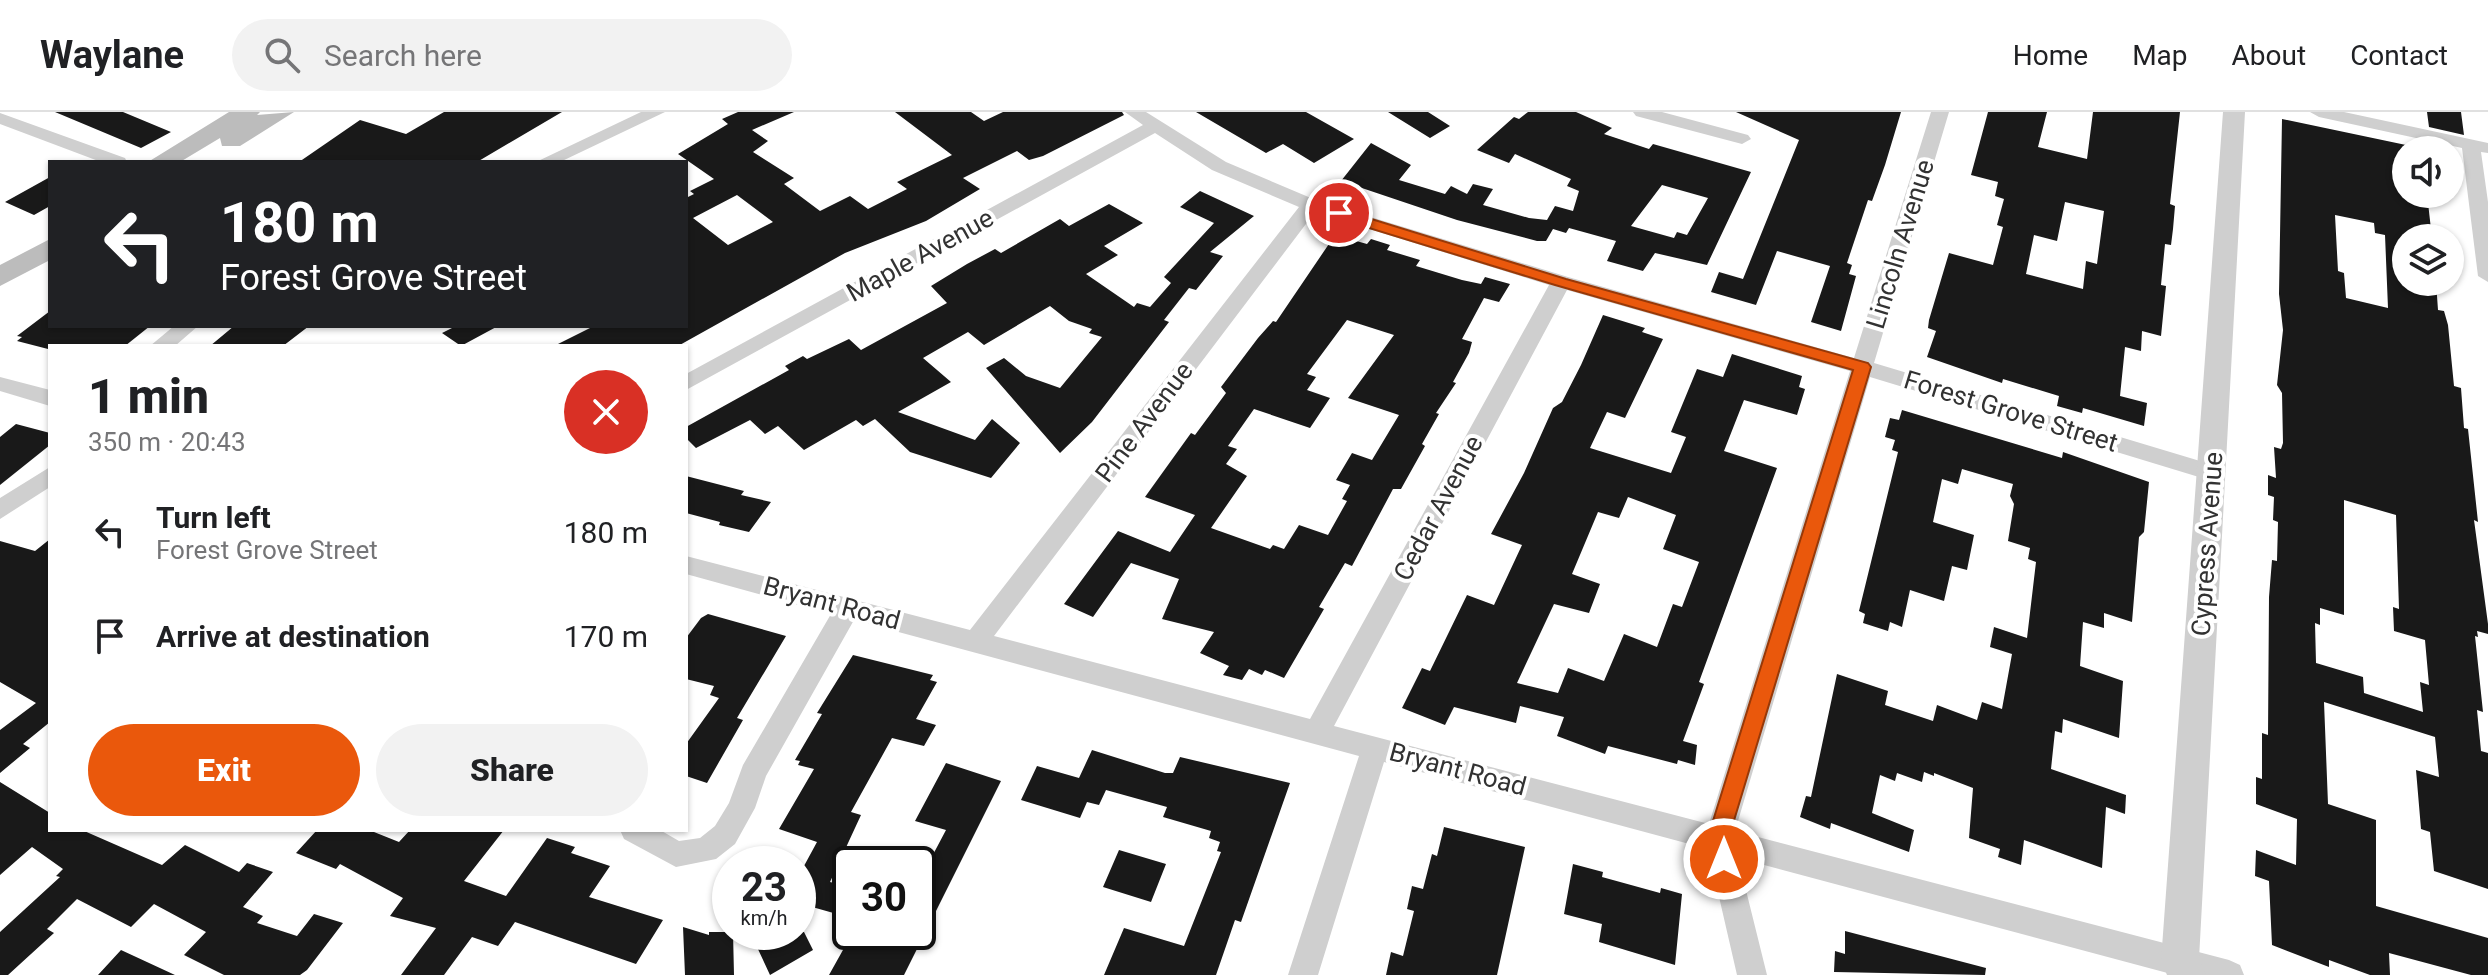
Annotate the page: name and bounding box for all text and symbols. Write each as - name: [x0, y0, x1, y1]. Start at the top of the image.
- search box: [232, 19, 792, 91]
- text: Waylane: [40, 33, 184, 77]
- icon: search: [260, 33, 304, 77]
- text: Search here: [324, 38, 482, 73]
- text: Home: [2013, 39, 2088, 72]
- text: Map: [2132, 39, 2188, 72]
- text: About: [2232, 39, 2306, 72]
- text: Contact: [2350, 39, 2448, 72]
- map controls: [2392, 136, 2464, 296]
- button: sound: [2392, 136, 2464, 208]
- street label: Lincoln Avenue: [1860, 156, 1940, 332]
- pin: [1305, 179, 1373, 247]
- text: 180 m: [220, 190, 379, 256]
- icon: arrive: [1317, 191, 1361, 235]
- icon: left: [88, 192, 192, 296]
- street label: Maple Avenue: [841, 202, 999, 308]
- button: layers: [2392, 224, 2464, 296]
- text: Forest Grove Street: [220, 257, 527, 299]
- street label: Pine Avenue: [1089, 356, 1199, 488]
- street label: Forest Grove Street: [1901, 364, 2121, 458]
- text: 1 min: [88, 368, 209, 425]
- button: close: [564, 370, 648, 454]
- text: 350 m · 20:43: [88, 427, 246, 457]
- street label: Cedar Avenue: [1387, 430, 1489, 586]
- street label: Cypress Avenue: [2186, 451, 2228, 637]
- text: Turn left: [156, 500, 271, 535]
- icon: left: [88, 510, 132, 554]
- text: 180 m: [564, 515, 648, 550]
- text: Forest Grove Street: [156, 535, 378, 565]
- street label: Bryant Road: [760, 570, 904, 636]
- icon: arrive: [88, 614, 132, 658]
- text: Arrive at destination: [156, 619, 430, 654]
- text: 170 m: [564, 619, 648, 654]
- button: Exit: [88, 724, 360, 816]
- button: Share: [376, 724, 648, 816]
- street label: Bryant Road: [1386, 736, 1530, 802]
- position arrow: [1682, 817, 1766, 901]
- speed limit sign: 30: [832, 846, 936, 950]
- text: 23: [741, 864, 787, 911]
- text: km/h: [741, 906, 787, 930]

